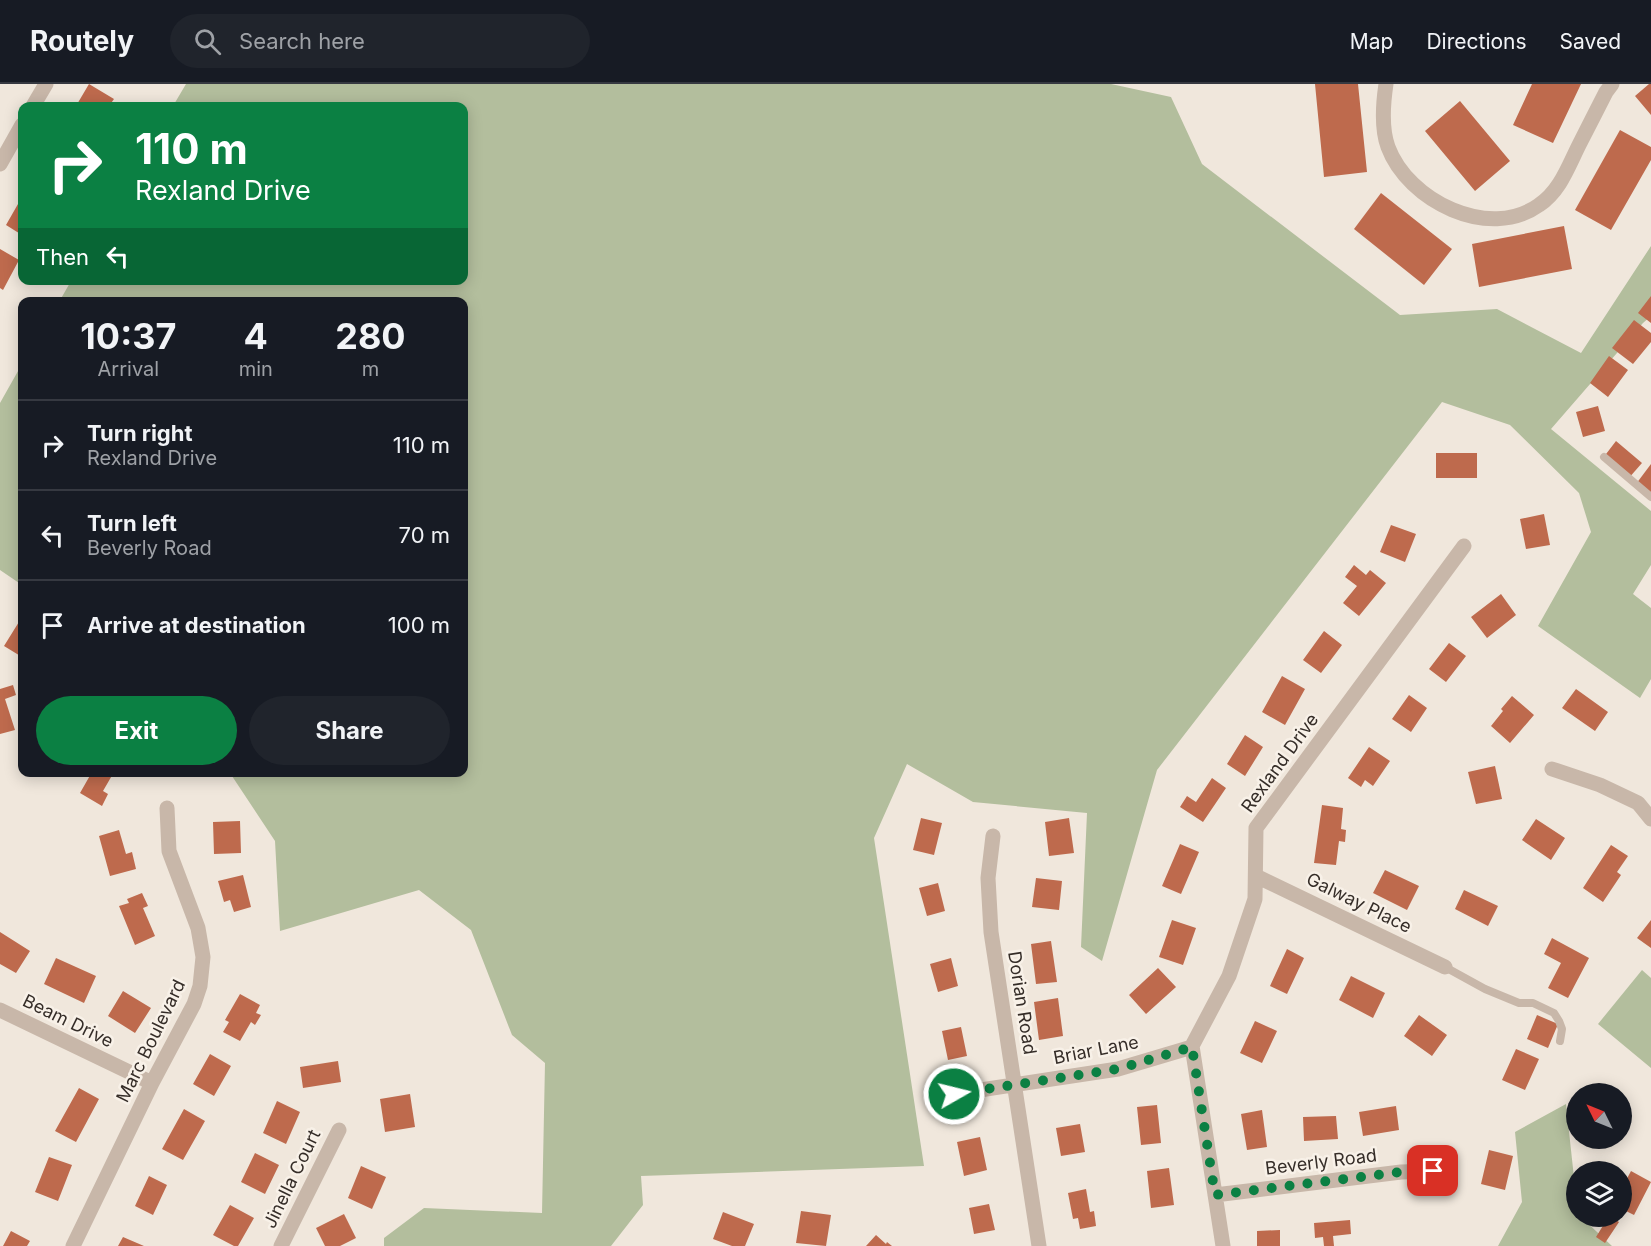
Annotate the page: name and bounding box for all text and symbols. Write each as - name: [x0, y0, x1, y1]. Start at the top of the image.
- search box: [170, 14, 590, 68]
- text: Routely: [30, 24, 134, 58]
- icon: search: [191, 25, 224, 58]
- text: Search here: [239, 28, 365, 54]
- text: Map: [1350, 29, 1393, 54]
- text: Directions: [1426, 29, 1527, 54]
- text: Saved: [1560, 29, 1621, 54]
- text: 110 m: [135, 123, 248, 174]
- icon: right: [36, 126, 114, 204]
- text: Rexland Drive: [135, 174, 311, 207]
- icon: left: [101, 240, 134, 273]
- text: Then: [36, 244, 89, 270]
- text: 10:37: [80, 314, 176, 358]
- text: 4: [244, 314, 268, 358]
- text: 280: [335, 314, 406, 358]
- text: Arrival: [98, 357, 159, 381]
- text: min: [239, 357, 273, 381]
- text: m: [362, 357, 379, 381]
- text: Turn right: [87, 420, 193, 446]
- icon: right: [36, 429, 69, 462]
- text: 110 m: [393, 432, 450, 458]
- text: Rexland Drive: [87, 446, 217, 470]
- text: Turn left: [87, 510, 177, 536]
- icon: left: [36, 519, 69, 552]
- text: 70 m: [399, 522, 450, 548]
- text: Beverly Road: [87, 536, 212, 560]
- icon: arrive: [36, 609, 69, 642]
- text: Arrive at destination: [87, 612, 306, 638]
- text: 100 m: [388, 612, 450, 638]
- button: Exit: [36, 696, 237, 765]
- button: Share: [249, 696, 450, 765]
- street label: Rexland Drive: [1237, 709, 1323, 816]
- street label: Galway Place: [1303, 868, 1415, 937]
- street label: Dorian Road: [1004, 950, 1041, 1056]
- street label: Marc Boulevard: [112, 976, 189, 1105]
- street label: Beam Drive: [20, 990, 117, 1051]
- street label: Briar Lane: [1051, 1031, 1140, 1068]
- position arrow: [922, 1062, 986, 1126]
- north arrow: [1566, 1083, 1632, 1149]
- map controls: [1566, 1083, 1632, 1227]
- street label: Jinella Court: [259, 1126, 325, 1232]
- street label: Beverly Road: [1264, 1144, 1378, 1179]
- pin: [1407, 1145, 1458, 1196]
- icon: arrive: [1416, 1154, 1449, 1187]
- button: layers: [1566, 1161, 1632, 1227]

